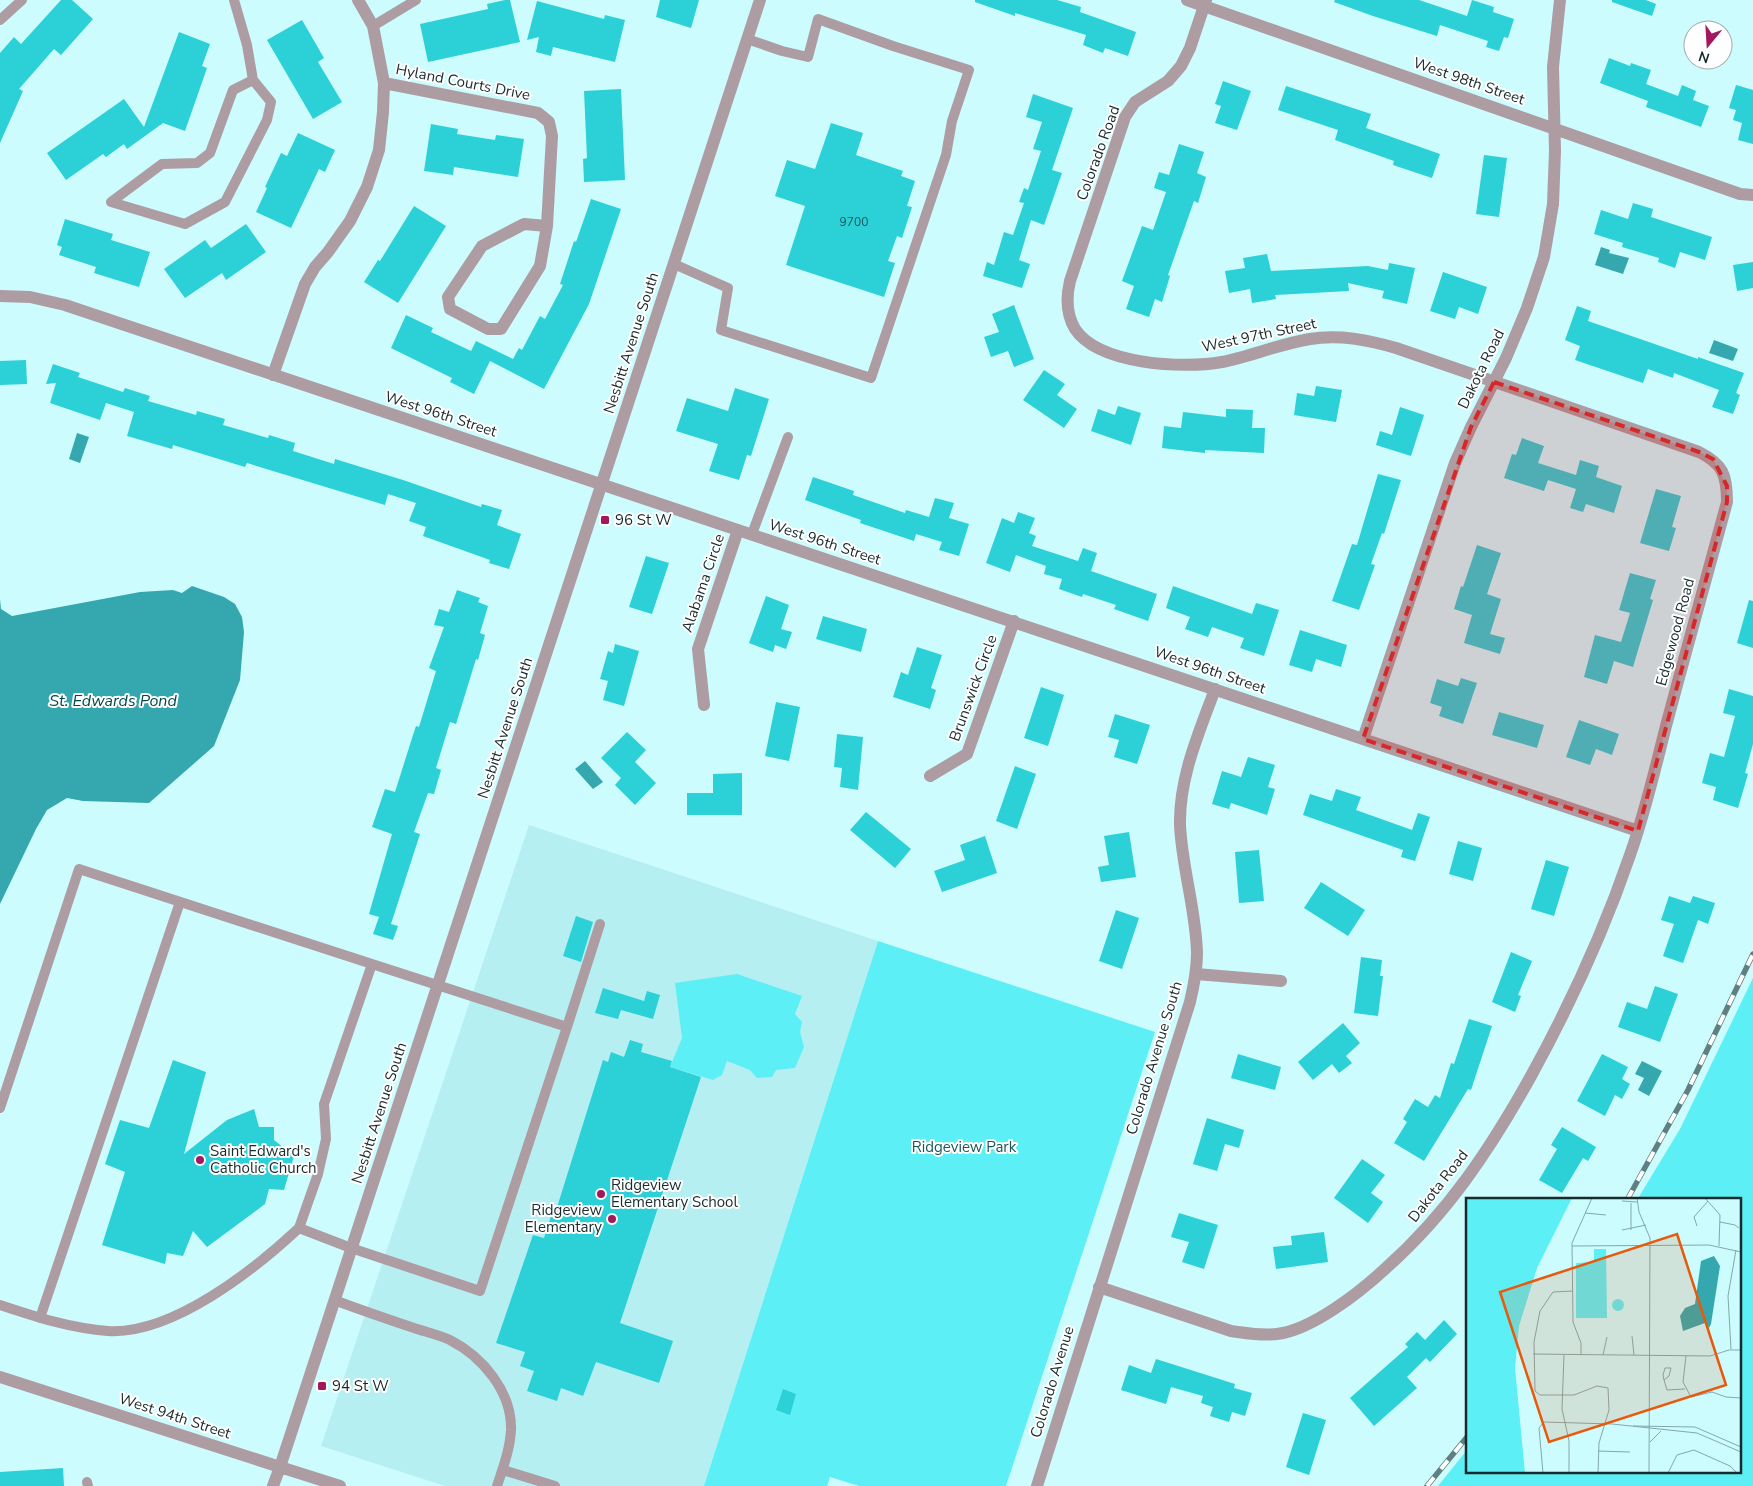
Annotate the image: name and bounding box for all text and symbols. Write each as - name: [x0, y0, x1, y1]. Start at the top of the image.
- north arrow: [1683, 20, 1733, 70]
- text: N: [1696, 46, 1712, 68]
- street label: West 98th Street: [1411, 53, 1528, 110]
- street label: Hyland Courts Drive: [394, 59, 532, 105]
- street label: Colorado Road: [1072, 103, 1124, 203]
- house number: 9700: [840, 214, 868, 230]
- street label: Nesbitt Avenue South: [599, 270, 663, 416]
- street label: West 97th Street: [1200, 313, 1319, 357]
- street label: Dakota Road: [1453, 326, 1509, 412]
- street label: West 96th Street: [383, 387, 500, 442]
- place label: 96 St W: [615, 510, 672, 530]
- marker: 96 St W: [599, 514, 611, 526]
- street label: West 96th Street: [767, 515, 884, 570]
- street label: Alabama Circle: [677, 531, 729, 635]
- street label: Edgewood Road: [1651, 576, 1699, 688]
- street label: Brunswick Circle: [944, 632, 1002, 744]
- street label: West 96th Street: [1152, 642, 1269, 699]
- street label: Nesbitt Avenue South: [473, 655, 537, 801]
- water label: St. Edwards Pond: [49, 690, 177, 712]
- street label: Colorado Avenue South: [1121, 979, 1187, 1137]
- street label: Nesbitt Avenue South: [347, 1040, 411, 1186]
- park label: Ridgeview Park: [912, 1137, 1017, 1157]
- place label: Saint Edward's Catholic Church: [210, 1141, 316, 1178]
- street label: Dakota Road: [1403, 1146, 1473, 1226]
- marker: Saint Edward's Catholic Church: [194, 1154, 206, 1166]
- place label: Ridgeview Elementary School: [611, 1175, 738, 1212]
- marker: Ridgeview Elementary School: [595, 1188, 607, 1200]
- inset map: [1466, 1198, 1740, 1474]
- place label: Ridgeview Elementary: [525, 1200, 602, 1237]
- marker: Ridgeview Elementary: [606, 1213, 618, 1225]
- street label: Colorado Avenue: [1025, 1324, 1079, 1440]
- place label: 94 St W: [332, 1376, 389, 1396]
- marker: 94 St W: [316, 1380, 328, 1392]
- street label: West 94th Street: [117, 1389, 234, 1444]

